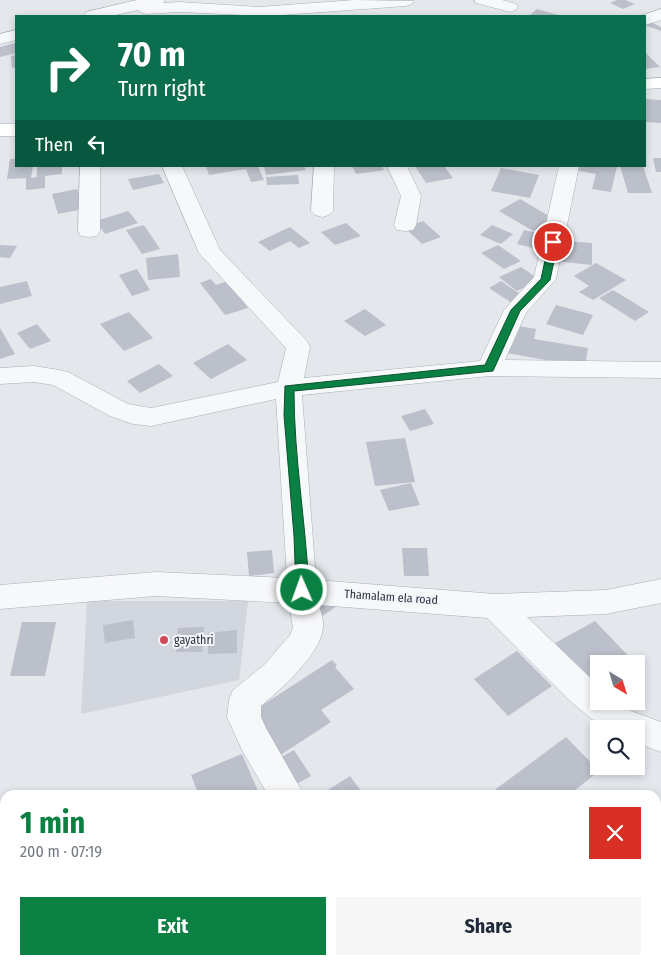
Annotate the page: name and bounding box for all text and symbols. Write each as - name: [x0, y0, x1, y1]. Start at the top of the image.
- text: 70 m: [118, 33, 186, 75]
- icon: right: [35, 35, 100, 100]
- text: Turn right: [118, 75, 206, 102]
- icon: left: [83, 130, 111, 158]
- text: Then: [35, 133, 73, 156]
- pin: [532, 221, 574, 263]
- icon: arrive: [539, 228, 567, 256]
- position arrow: [275, 563, 327, 615]
- street label: Thamalam ela road: [344, 587, 438, 607]
- place label: gayathri: [174, 633, 214, 647]
- marker: gayathri: [158, 634, 170, 646]
- north arrow: [590, 655, 645, 710]
- map controls: [590, 655, 645, 775]
- button: search: [590, 720, 645, 775]
- text: 1 min: [20, 805, 85, 841]
- button: close: [589, 807, 641, 859]
- text: 200 m · 07:19: [20, 842, 102, 861]
- button: Exit: [20, 897, 326, 955]
- button: Share: [336, 897, 641, 955]

